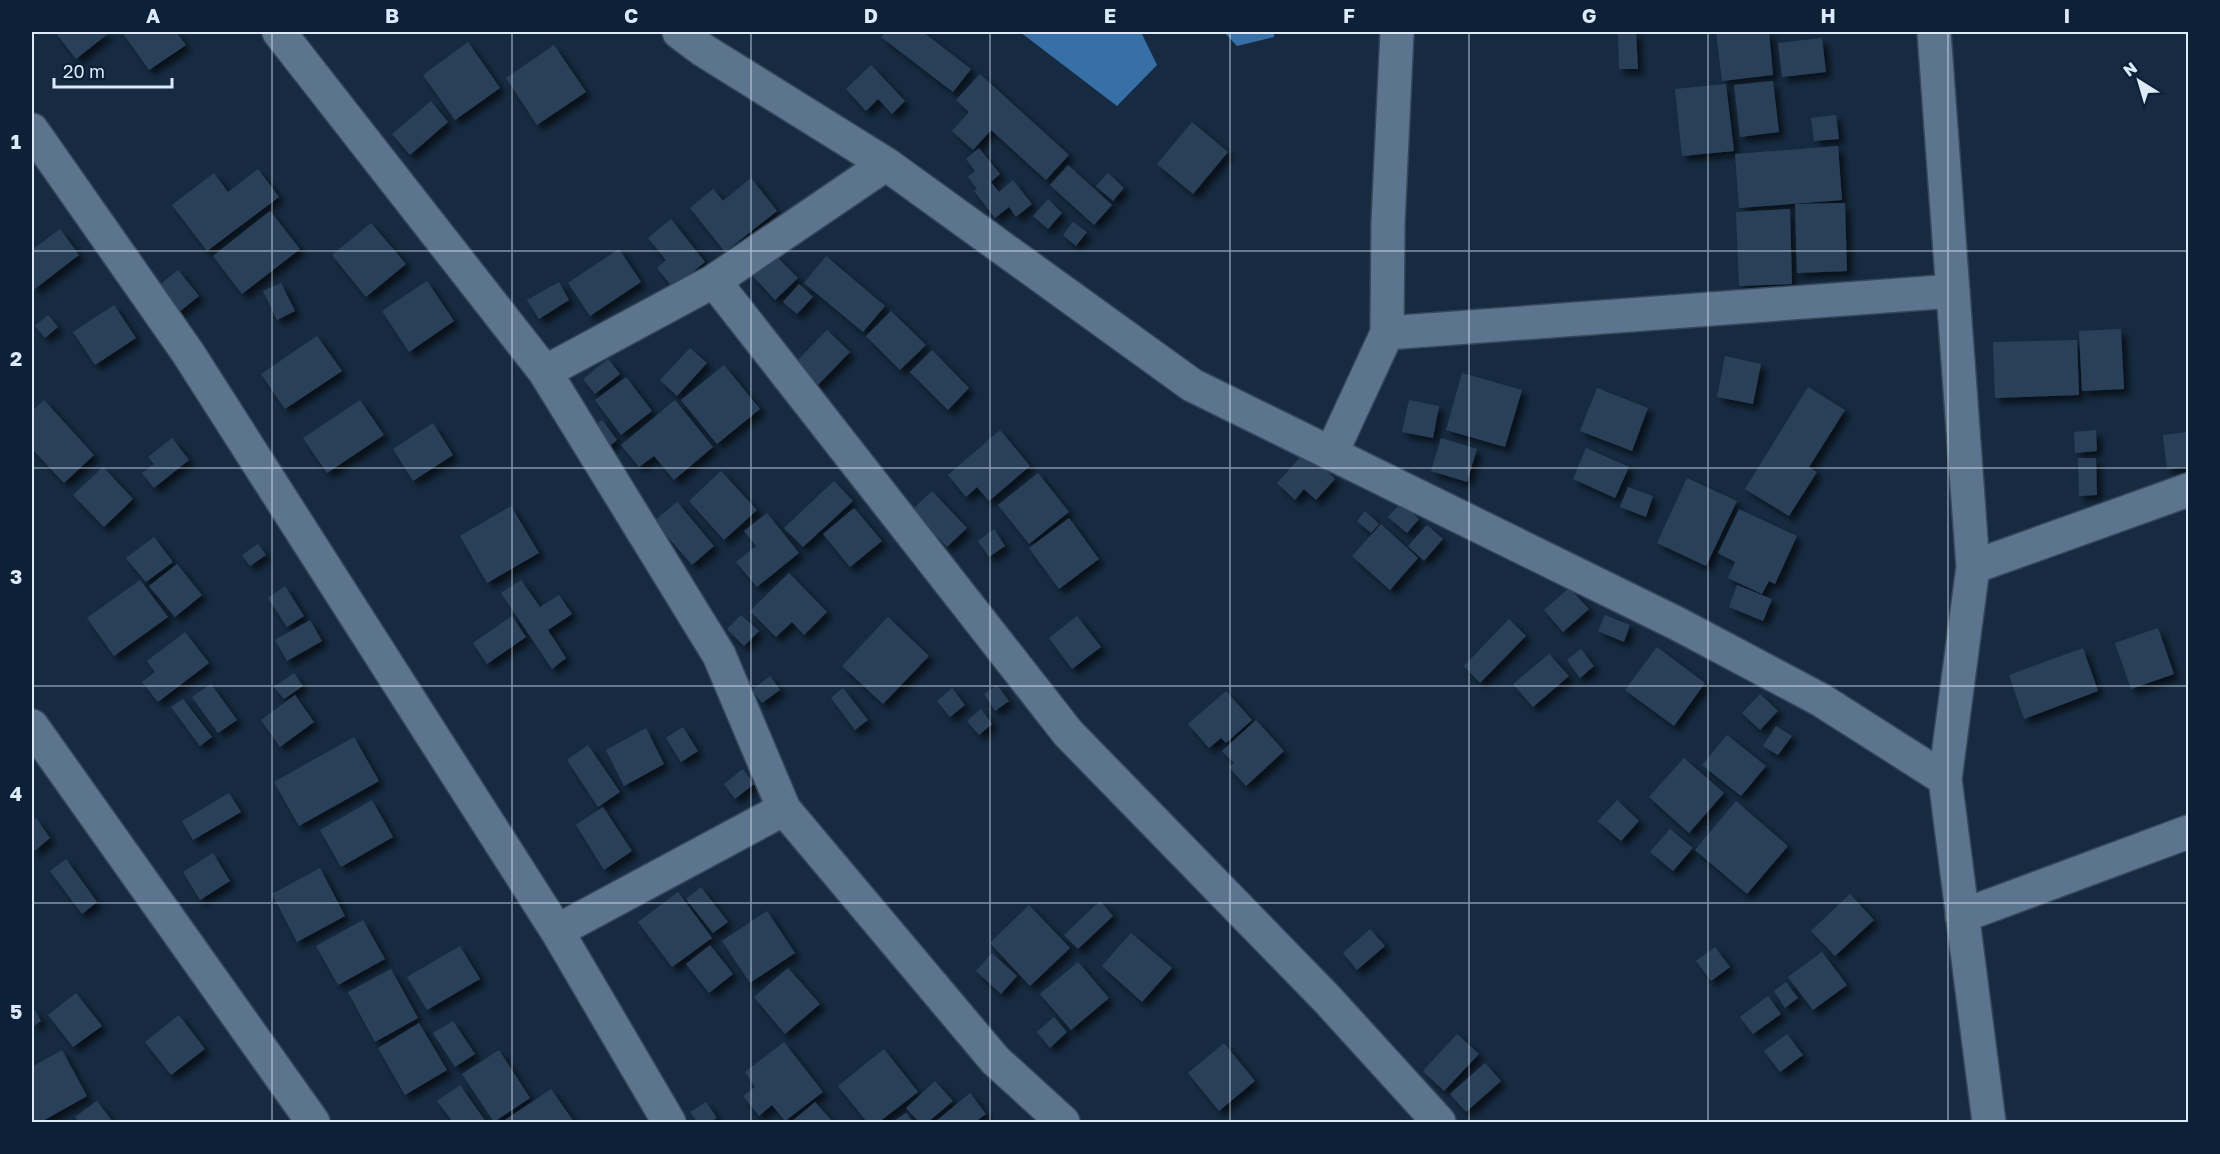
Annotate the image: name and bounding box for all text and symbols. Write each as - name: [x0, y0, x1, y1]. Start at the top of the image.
- text: A: [146, 3, 160, 27]
- text: B: [385, 3, 399, 27]
- text: C: [624, 3, 638, 27]
- text: D: [864, 3, 878, 27]
- text: E: [1104, 3, 1116, 27]
- text: F: [1343, 3, 1355, 27]
- text: G: [1582, 3, 1596, 27]
- text: H: [1820, 3, 1836, 27]
- text: I: [2064, 3, 2070, 27]
- scale bar: [54, 51, 172, 89]
- north arrow: [2109, 51, 2169, 111]
- text: N: [2119, 57, 2141, 81]
- text: 20 m: [63, 60, 105, 82]
- text: 1: [11, 129, 21, 153]
- text: 2: [10, 346, 22, 370]
- text: 3: [10, 564, 22, 588]
- text: 4: [10, 781, 22, 805]
- text: 5: [10, 999, 22, 1023]

